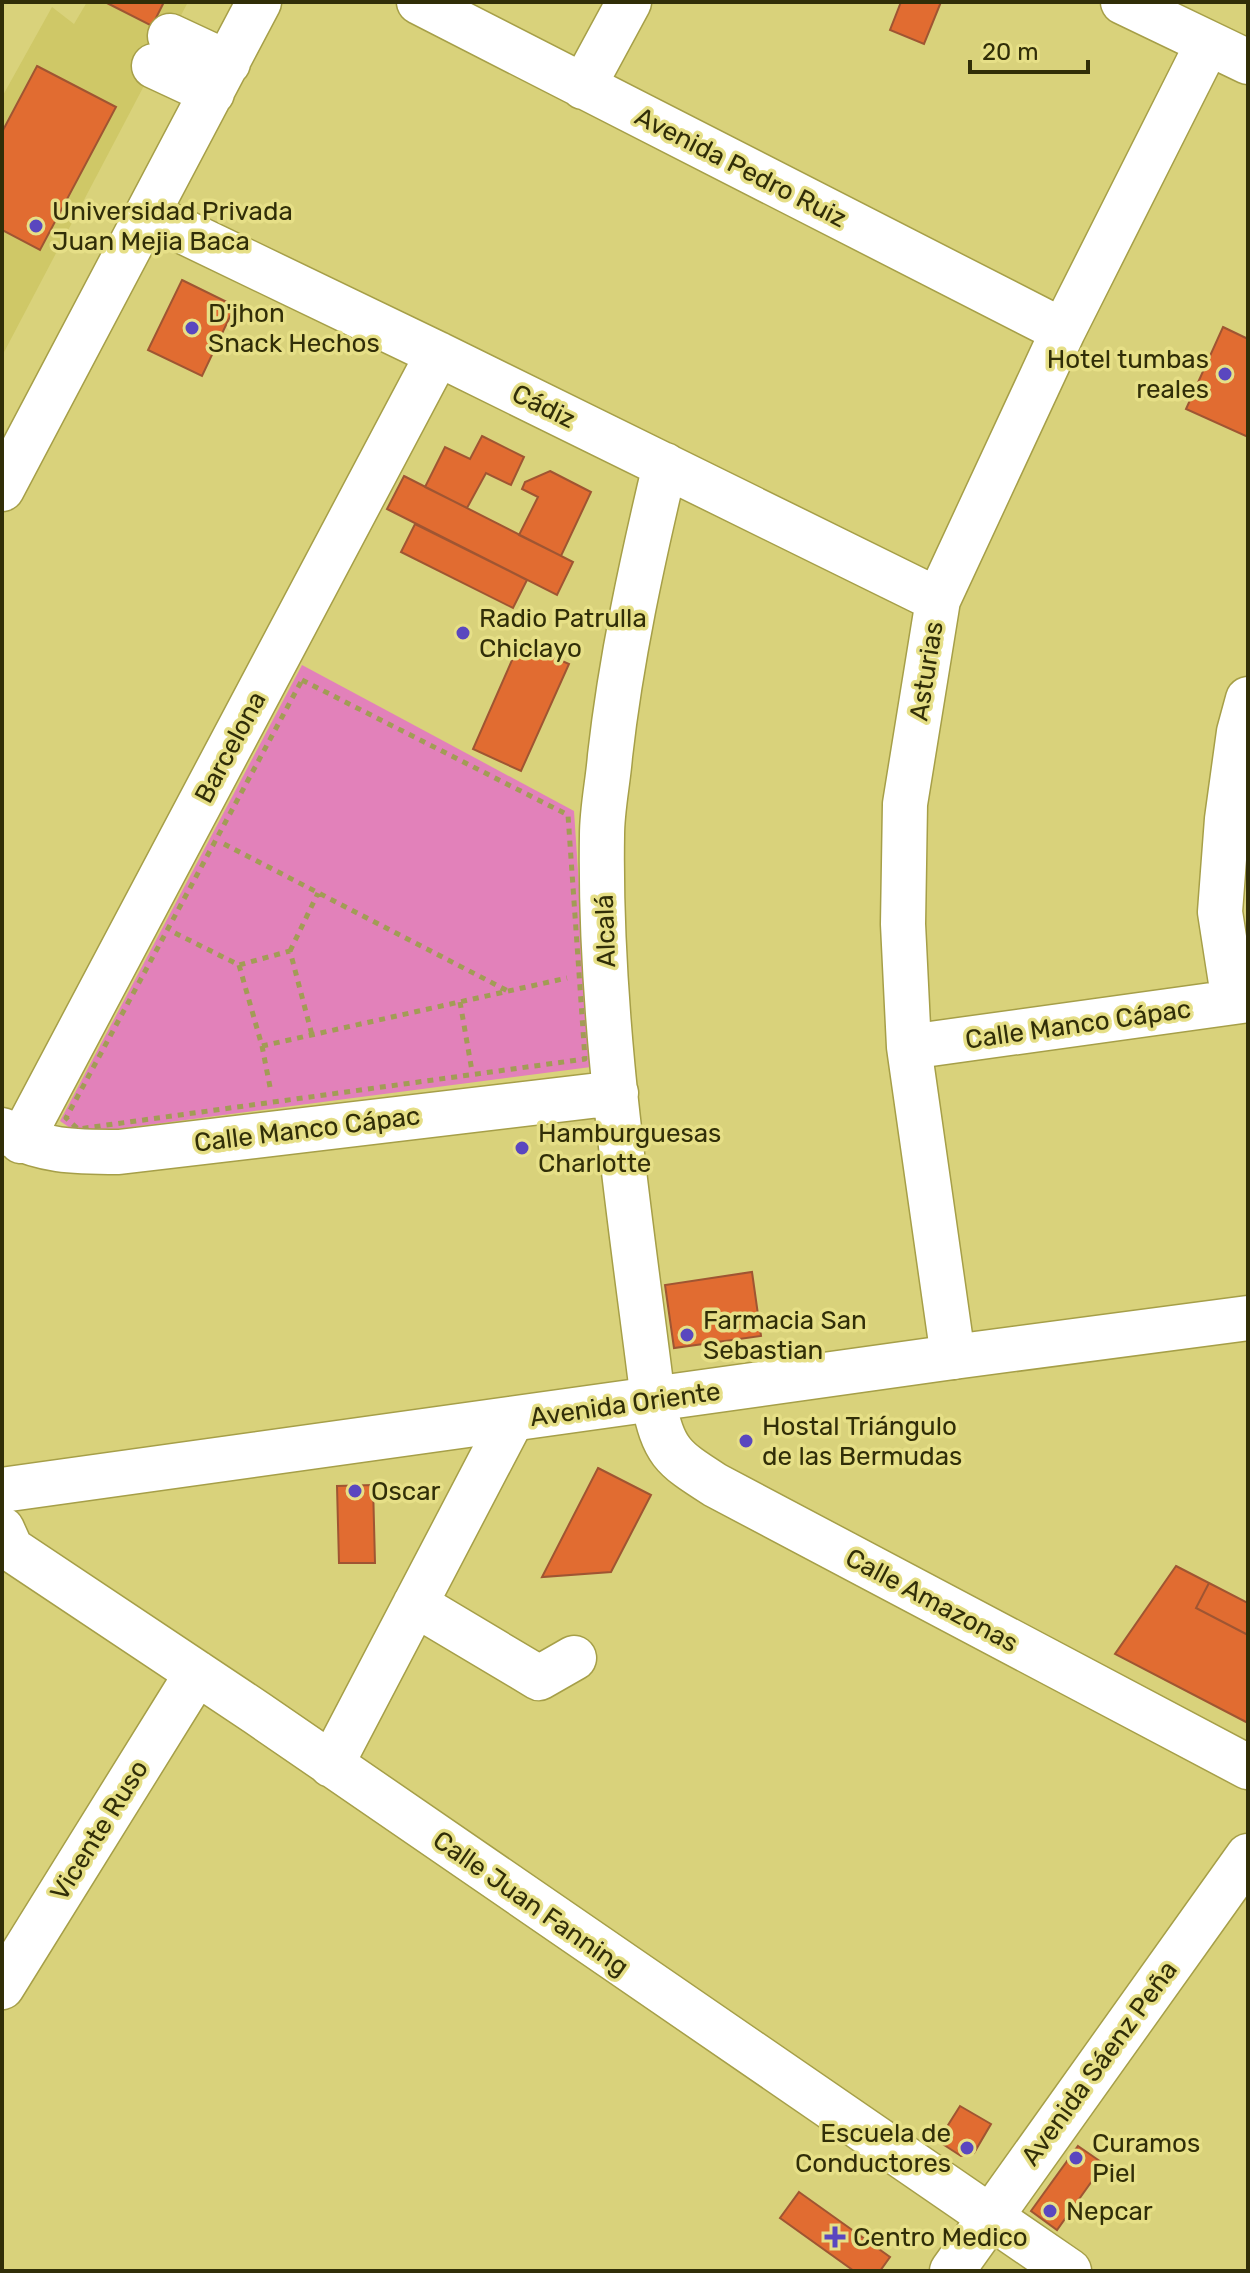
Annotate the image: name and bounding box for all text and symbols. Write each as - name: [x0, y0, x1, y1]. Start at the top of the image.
- scale bar: [970, 24, 1088, 74]
- text: 20 m: [982, 38, 1039, 66]
- street label: Avenida Pedro Ruiz: [630, 101, 852, 234]
- place label: Universidad Privada Juan Mejia Baca: [52, 196, 293, 257]
- marker: Universidad Privada Juan Mejia Baca: [27, 217, 45, 235]
- place label: D'jhon Snack Hechos: [208, 298, 380, 359]
- marker: D'jhon Snack Hechos: [183, 319, 201, 337]
- place label: Hotel tumbas reales: [1047, 344, 1209, 405]
- marker: Hotel tumbas reales: [1216, 365, 1234, 383]
- street label: Cádiz: [507, 378, 581, 435]
- place label: Radio Patrulla Chiclayo: [479, 603, 647, 664]
- street label: Asturias: [903, 619, 950, 723]
- marker: Radio Patrulla Chiclayo: [454, 624, 472, 642]
- street label: Barcelona: [188, 686, 273, 808]
- street label: Alcalá: [589, 894, 622, 968]
- street label: Calle Manco Cápac: [963, 993, 1193, 1056]
- street label: Calle Manco Cápac: [192, 1100, 422, 1159]
- place label: Hamburguesas Charlotte: [538, 1118, 721, 1179]
- marker: Hamburguesas Charlotte: [513, 1139, 531, 1157]
- place label: Farmacia San Sebastian: [703, 1305, 867, 1366]
- marker: Farmacia San Sebastian: [678, 1326, 696, 1344]
- street label: Avenida Oriente: [528, 1376, 722, 1433]
- place label: Hostal Triángulo de las Bermudas: [762, 1411, 962, 1472]
- marker: Hostal Triángulo de las Bermudas: [737, 1432, 755, 1450]
- place label: Oscar: [371, 1476, 441, 1507]
- marker: Oscar: [346, 1482, 364, 1500]
- street label: Calle Amazonas: [840, 1542, 1023, 1659]
- street label: Vicente Ruso: [44, 1754, 155, 1906]
- street label: Calle Juan Fanning: [427, 1824, 634, 1983]
- street label: Avenida Sáenz Peña: [1015, 1955, 1184, 2171]
- place label: Escuela de Conductores: [795, 2118, 951, 2179]
- place label: Curamos Piel: [1092, 2128, 1200, 2189]
- marker: Escuela de Conductores: [958, 2139, 976, 2157]
- marker: Curamos Piel: [1067, 2149, 1085, 2167]
- place label: Nepcar: [1066, 2196, 1153, 2227]
- marker: Nepcar: [1041, 2202, 1059, 2220]
- place label: Centro Medico: [853, 2222, 1028, 2253]
- marker: Centro Medico: [824, 2226, 846, 2248]

